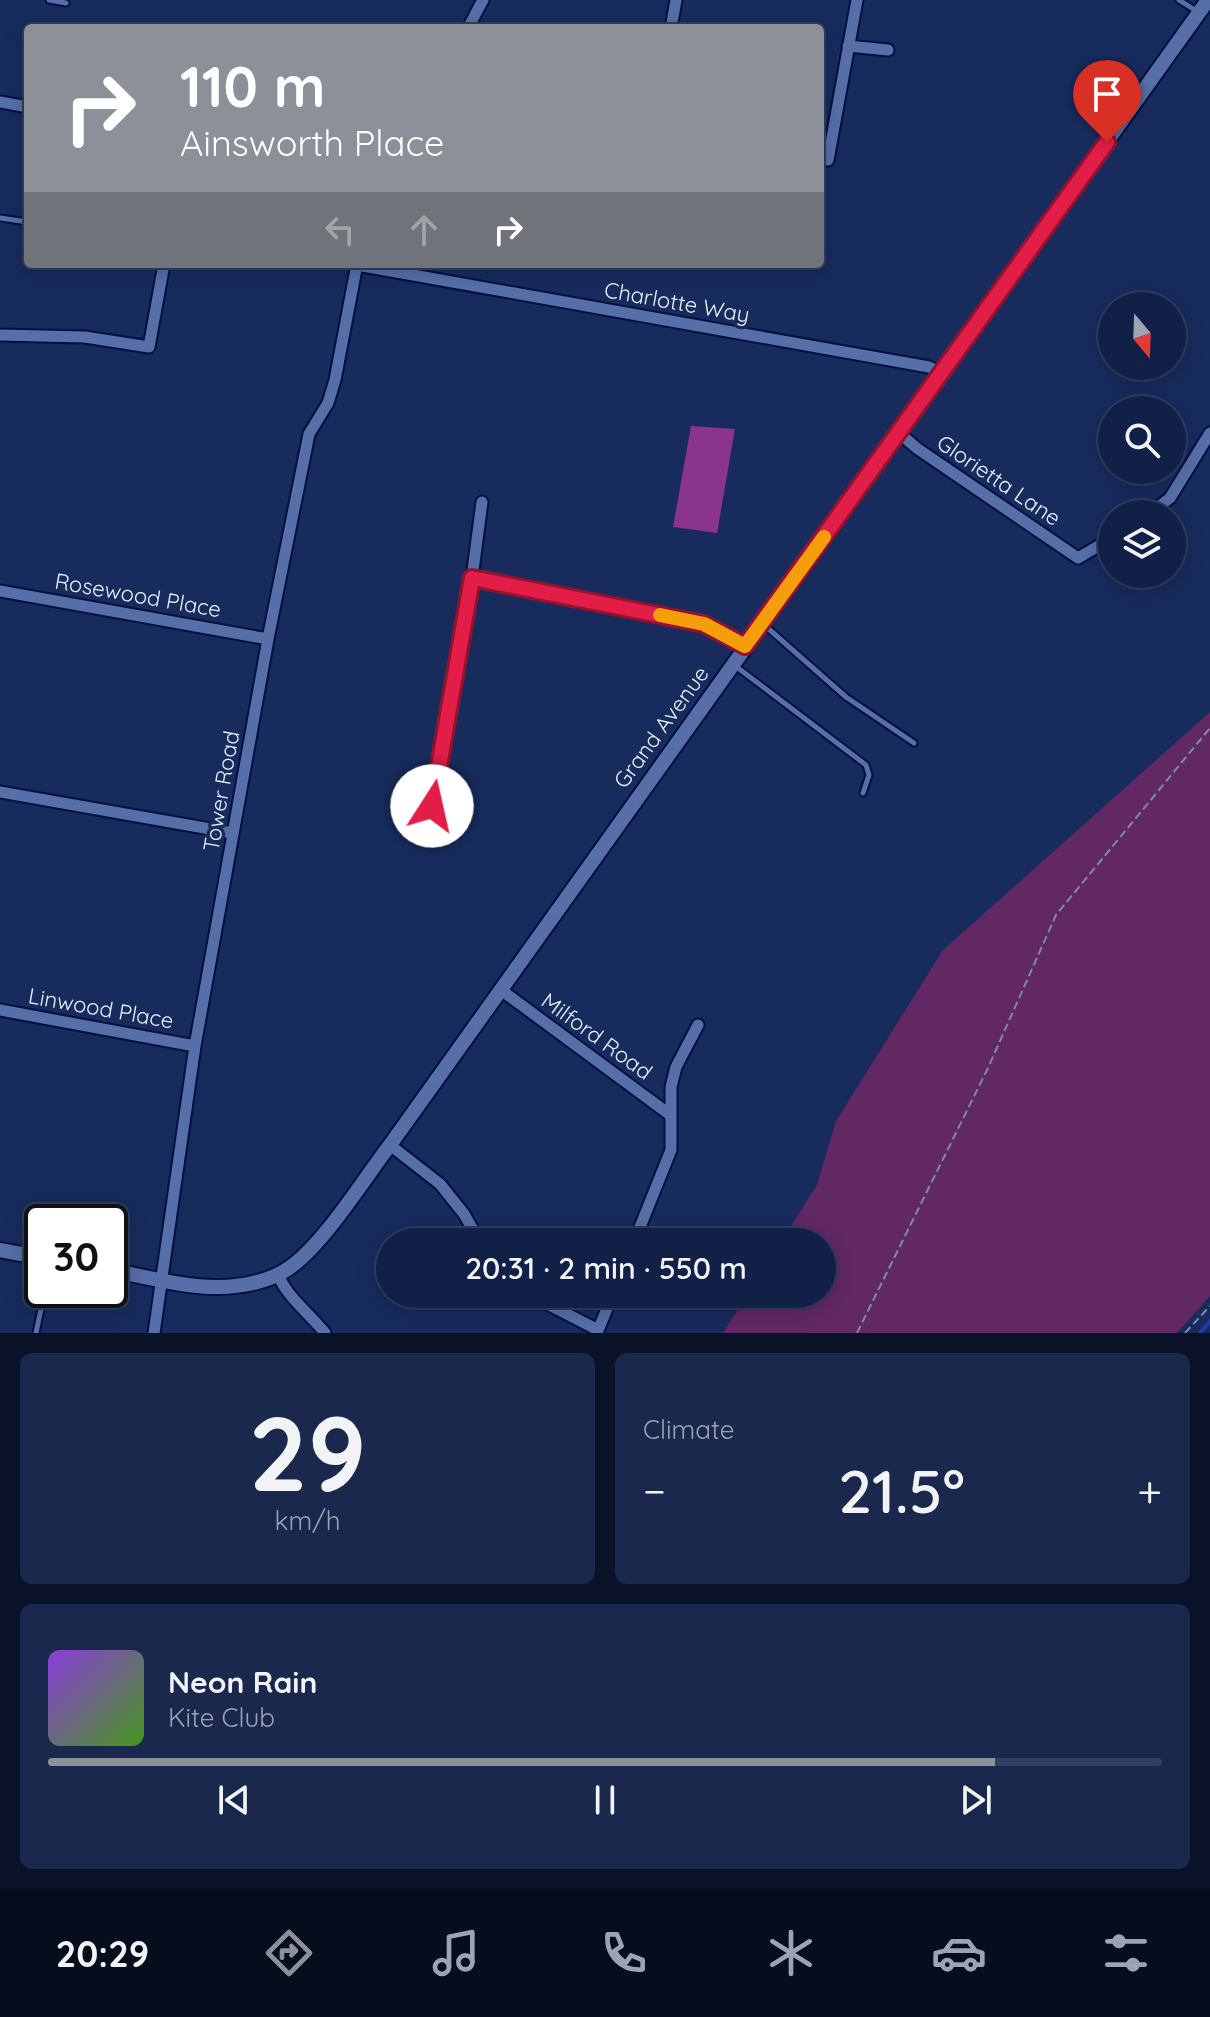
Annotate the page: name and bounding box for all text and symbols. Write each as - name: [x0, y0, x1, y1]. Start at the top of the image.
- text: 110 m: [180, 51, 325, 121]
- icon: right: [48, 56, 152, 160]
- pin: [1073, 60, 1141, 142]
- icon: arrive: [1085, 72, 1129, 116]
- text: Ainsworth Place: [180, 120, 444, 165]
- icon: left: [318, 208, 362, 252]
- icon: ahead: [402, 208, 446, 252]
- icon: right: [486, 208, 530, 252]
- street label: Charlotte Way: [602, 275, 752, 329]
- north arrow: [1098, 292, 1186, 380]
- map controls: [1098, 292, 1186, 588]
- button: search: [1098, 396, 1186, 484]
- street label: Glorietta Lane: [932, 428, 1066, 532]
- button: layers: [1098, 500, 1186, 588]
- street label: Rosewood Place: [53, 567, 223, 623]
- street label: Grand Avenue: [607, 660, 715, 794]
- street label: Tower Road: [197, 729, 245, 853]
- position arrow: [390, 764, 474, 848]
- street label: Linwood Place: [26, 981, 176, 1035]
- street label: Milford Road: [536, 986, 658, 1086]
- speed limit sign: 30: [24, 1204, 128, 1308]
- text: 20:31 · 2 min · 550 m: [465, 1249, 747, 1287]
- text: 29: [248, 1387, 367, 1517]
- text: Climate: [643, 1413, 734, 1446]
- text: 21.5°: [838, 1453, 965, 1528]
- text: −: [643, 1463, 666, 1518]
- text: +: [1137, 1463, 1162, 1518]
- text: km/h: [275, 1504, 340, 1537]
- text: Neon Rain: [168, 1663, 317, 1701]
- text: Kite Club: [168, 1701, 275, 1734]
- icon: previous: [212, 1778, 256, 1822]
- icon: pause: [583, 1778, 627, 1822]
- icon: next: [954, 1778, 998, 1822]
- icon: directions: [261, 1925, 317, 1981]
- icon: music: [428, 1925, 484, 1981]
- icon: phone: [596, 1925, 652, 1981]
- icon: climate: [763, 1925, 819, 1981]
- icon: car: [931, 1925, 987, 1981]
- icon: filters: [1098, 1925, 1154, 1981]
- text: 20:29: [56, 1931, 149, 1976]

